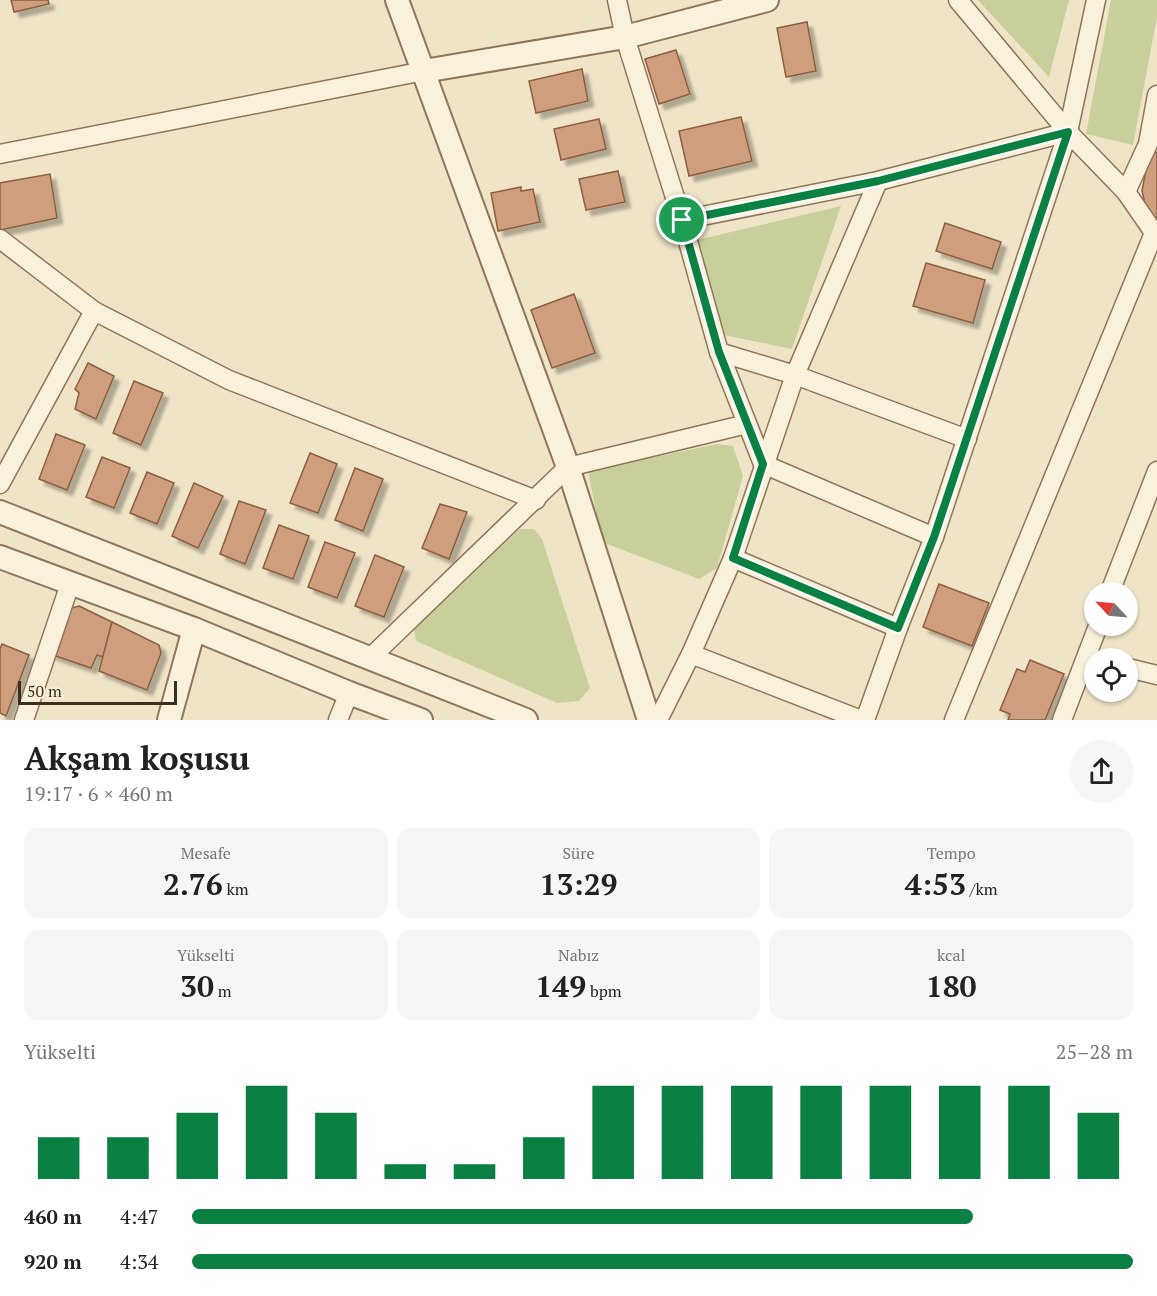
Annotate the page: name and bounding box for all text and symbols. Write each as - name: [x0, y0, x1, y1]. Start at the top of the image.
- pin: [656, 194, 707, 245]
- icon: arrive: [665, 203, 698, 236]
- north arrow: [1084, 582, 1138, 636]
- map controls: [1084, 582, 1138, 702]
- button: locate: [1084, 648, 1138, 702]
- scale bar: [18, 678, 177, 706]
- text: 50 m: [27, 680, 62, 702]
- text: Akşam koşusu: [24, 736, 250, 779]
- button: share: [1070, 740, 1133, 803]
- text: 19:17 · 6 × 460 m: [24, 780, 173, 807]
- text: Mesafe: [181, 842, 231, 864]
- text: Süre: [563, 842, 594, 864]
- text: Tempo: [927, 842, 975, 864]
- text: 2.76: [163, 864, 223, 904]
- text: 13:29: [539, 864, 618, 904]
- text: 4:53: [905, 864, 966, 904]
- text: km: [223, 878, 249, 900]
- text: /km: [966, 878, 997, 900]
- text: Yükselti: [177, 944, 235, 966]
- text: Nabız: [558, 944, 599, 966]
- text: kcal: [937, 944, 965, 966]
- text: 30: [180, 966, 214, 1006]
- text: 149: [535, 966, 586, 1006]
- text: 180: [926, 966, 977, 1006]
- text: m: [214, 980, 232, 1002]
- text: bpm: [586, 980, 622, 1002]
- text: Yükselti: [24, 1038, 96, 1065]
- text: 25–28 m: [1056, 1038, 1133, 1065]
- text: 460 m: [24, 1203, 82, 1230]
- text: 4:47: [120, 1203, 159, 1230]
- text: 920 m: [24, 1248, 82, 1275]
- text: 4:34: [120, 1248, 159, 1275]

